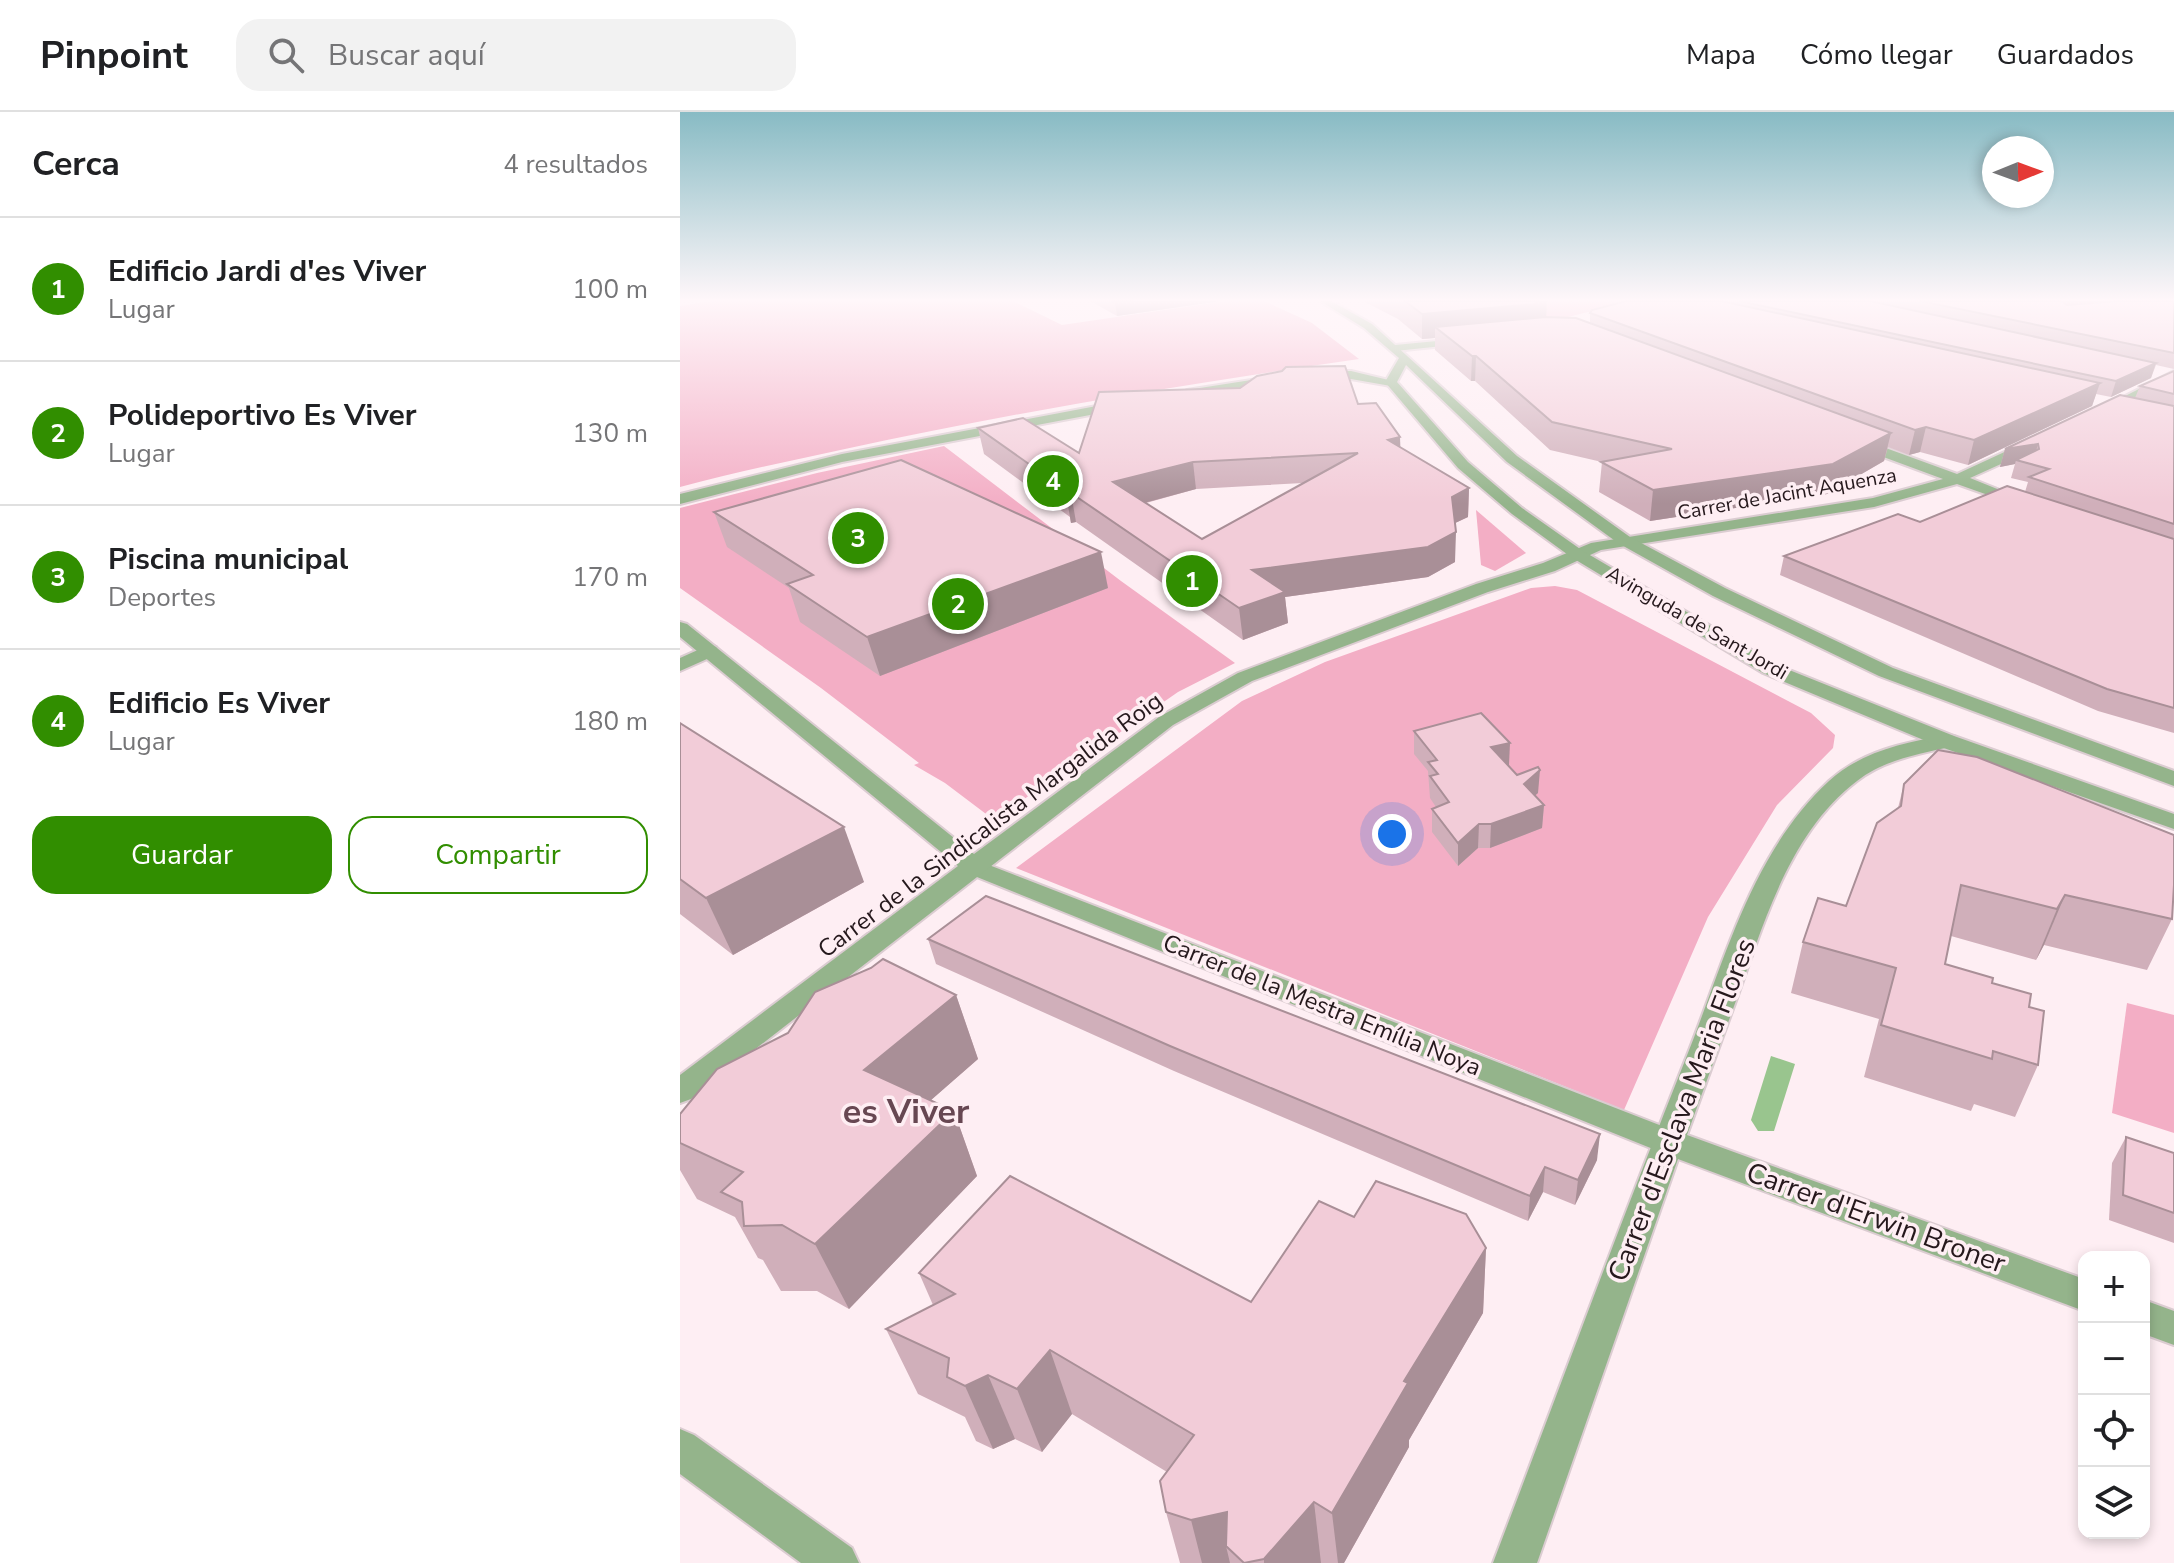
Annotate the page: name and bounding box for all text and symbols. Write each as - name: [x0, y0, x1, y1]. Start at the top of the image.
- search box: [236, 19, 796, 91]
- text: Pinpoint: [40, 30, 188, 81]
- icon: search: [264, 33, 308, 77]
- text: Buscar aquí: [328, 35, 485, 76]
- text: Mapa: [1686, 36, 1756, 74]
- text: Cómo llegar: [1800, 36, 1953, 74]
- text: Guardados: [1997, 36, 2134, 74]
- north arrow: [1982, 136, 2054, 208]
- text: Cerca: [32, 141, 120, 187]
- text: 4 resultados: [503, 147, 648, 182]
- text: Edificio Jardi d'es Viver: [108, 251, 426, 292]
- text: 1: [50, 272, 66, 307]
- text: 100 m: [572, 272, 648, 307]
- text: Lugar: [108, 292, 175, 327]
- text: Polideportivo Es Viver: [108, 395, 417, 436]
- text: 2: [50, 416, 66, 451]
- text: 130 m: [572, 416, 648, 451]
- text: Lugar: [108, 436, 175, 471]
- pin: 4: [1027, 451, 1079, 511]
- street label: Carrer de Jacint Aquenza: [1675, 461, 1899, 527]
- pin: 3: [832, 508, 884, 568]
- text: Piscina municipal: [108, 539, 348, 580]
- pin: 1: [1166, 551, 1218, 611]
- text: 3: [50, 560, 66, 595]
- text: 170 m: [572, 560, 648, 595]
- street label: Avinguda de Sant Jordi: [1601, 560, 1793, 686]
- pin: 2: [932, 574, 984, 634]
- text: Deportes: [108, 580, 216, 615]
- text: Edificio Es Viver: [108, 683, 330, 724]
- street label: Carrer de la Sindicalista Margalida Roig: [811, 685, 1169, 965]
- text: 4: [50, 704, 66, 739]
- text: 180 m: [572, 704, 648, 739]
- text: Lugar: [108, 724, 175, 759]
- your location: [1372, 814, 1412, 854]
- button: Guardar: [32, 816, 332, 894]
- button: Compartir: [348, 816, 648, 894]
- street label: Carrer de la Mestra Emília Noya: [1158, 926, 1486, 1084]
- street label: Carrer d'Esclava Maria Flores: [1599, 933, 1765, 1287]
- district label: es Viver: [843, 1089, 970, 1135]
- street label: Carrer d'Erwin Broner: [1741, 1153, 2011, 1283]
- map controls: [2078, 1251, 2150, 1539]
- button: +: [2078, 1251, 2150, 1323]
- button: −: [2078, 1323, 2150, 1395]
- button: locate: [2078, 1395, 2150, 1467]
- button: layers: [2078, 1467, 2150, 1539]

